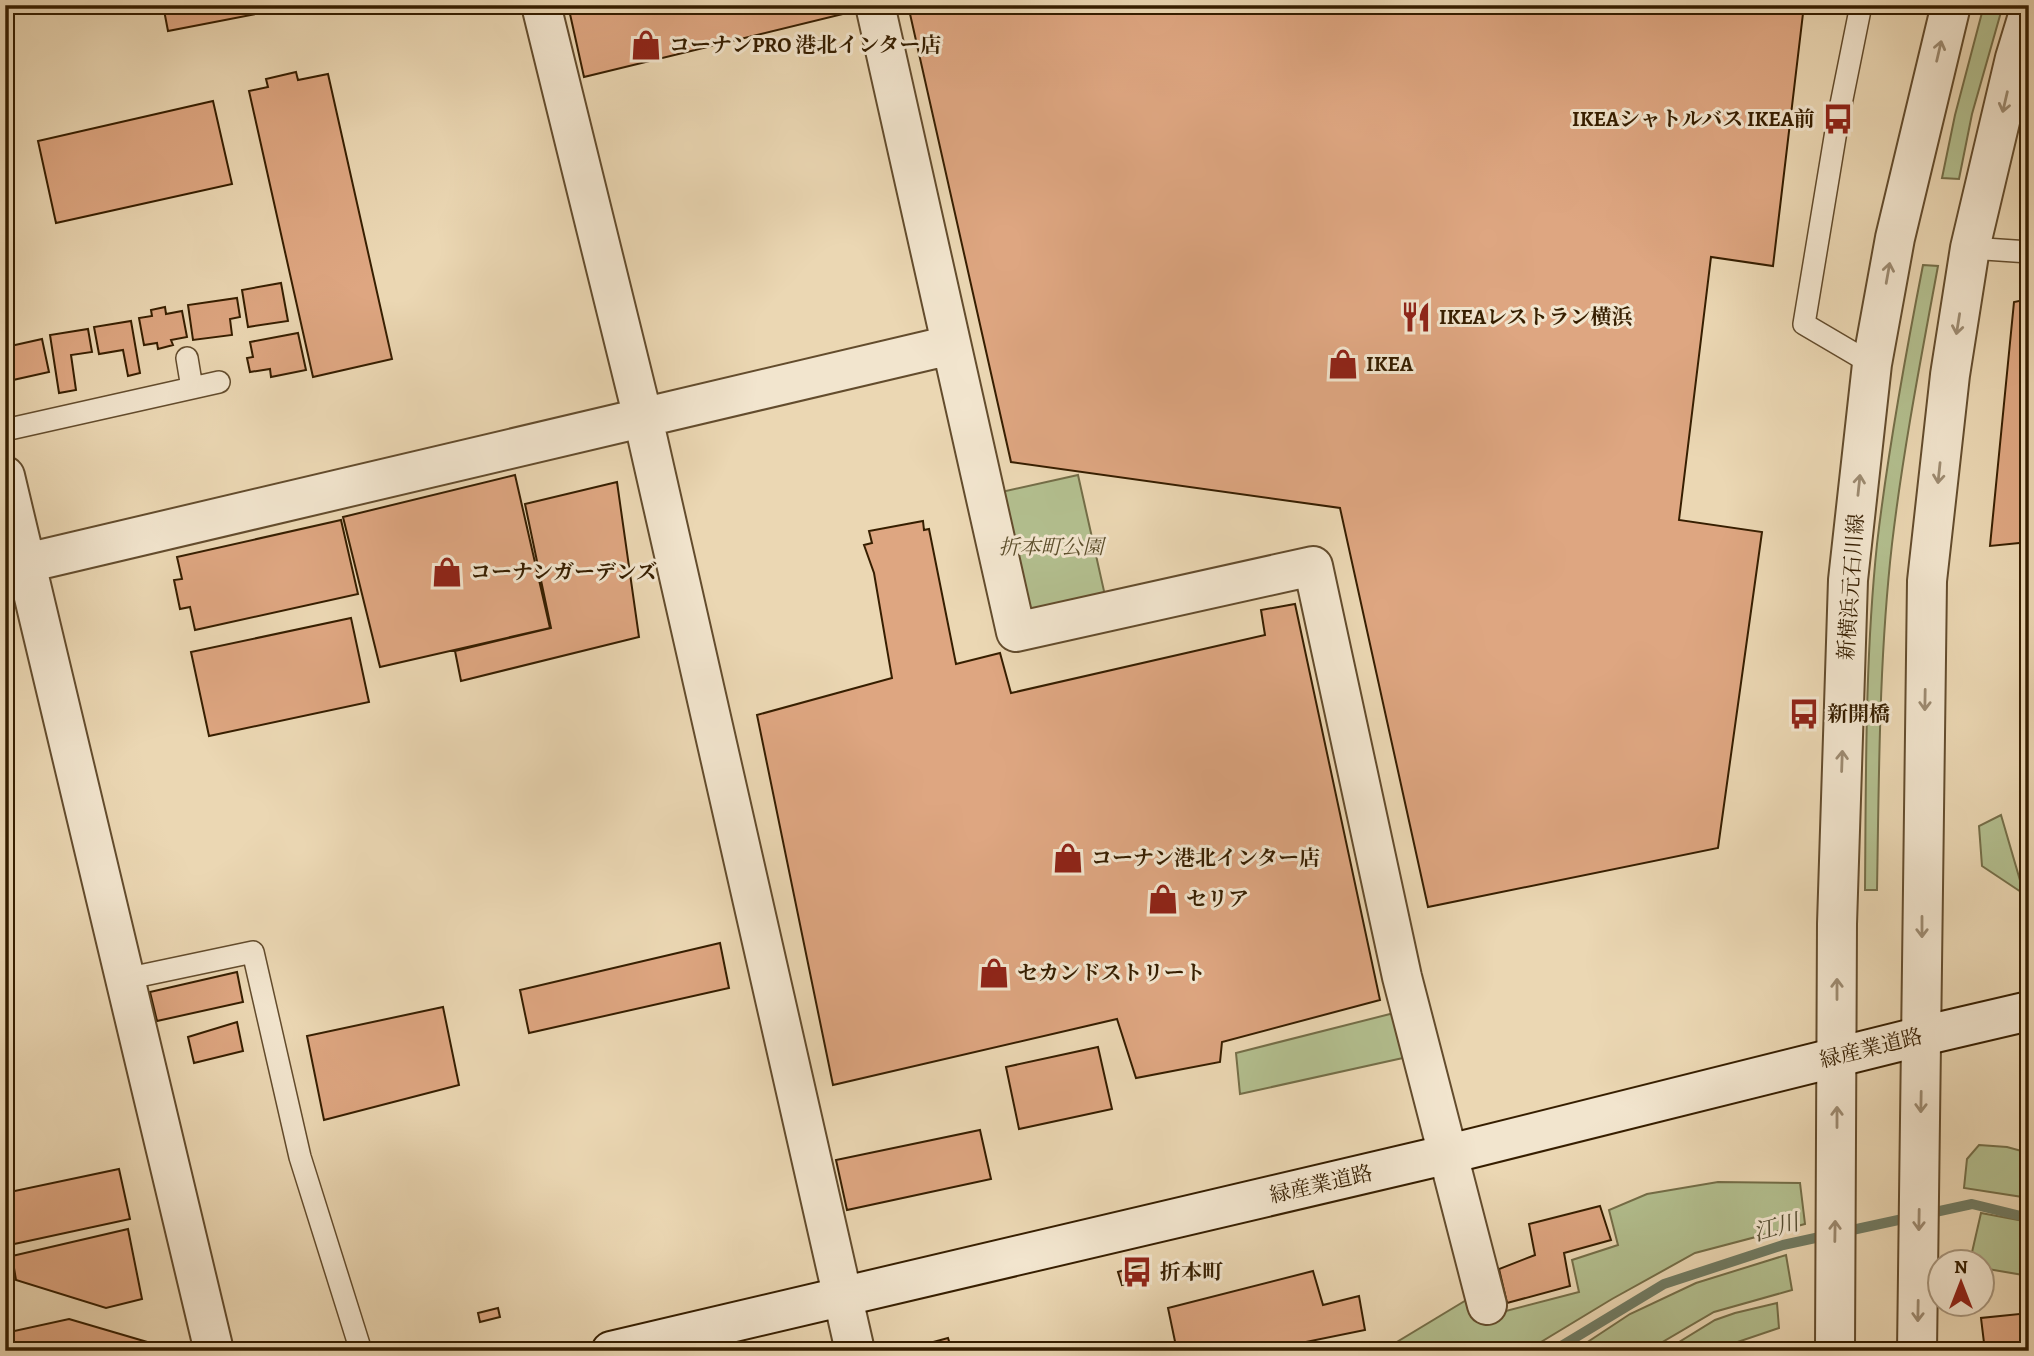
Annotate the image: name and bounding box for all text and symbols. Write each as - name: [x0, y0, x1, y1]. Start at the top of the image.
- shop icon: コーナンPRO 港北インター店: [629, 28, 663, 62]
- place label: コーナンPRO 港北インター店: [669, 31, 941, 59]
- one-way arrow: [1933, 40, 1946, 63]
- one-way arrow: [1998, 90, 2011, 112]
- bus stop icon: IKEAシャトルバス IKEA前: [1821, 102, 1855, 136]
- place label: IKEAシャトルバス IKEA前: [1572, 105, 1815, 133]
- one-way arrow: [1882, 262, 1896, 285]
- restaurant icon: IKEAレストラン横浜: [1399, 300, 1433, 334]
- place label: IKEAレストラン横浜: [1439, 303, 1632, 331]
- one-way arrow: [1951, 312, 1964, 335]
- shop icon: IKEA: [1326, 347, 1360, 381]
- place label: IKEA: [1366, 350, 1414, 378]
- one-way arrow: [1932, 461, 1945, 484]
- one-way arrow: [1853, 475, 1866, 497]
- street label: 新横浜元石川線: [1832, 513, 1870, 661]
- park label: 折本町公園: [999, 533, 1106, 561]
- shop icon: コーナンガーデンズ: [430, 555, 464, 589]
- place label: コーナンガーデンズ: [470, 558, 657, 586]
- one-way arrow: [1918, 688, 1932, 711]
- bus stop icon: 新開橋: [1787, 697, 1821, 731]
- place label: 新開橋: [1827, 700, 1890, 728]
- one-way arrow: [1836, 750, 1849, 773]
- shop icon: コーナン港北インター店: [1051, 841, 1085, 875]
- place label: コーナン港北インター店: [1091, 844, 1320, 872]
- shop icon: セリア: [1146, 882, 1180, 916]
- place label: セリア: [1186, 885, 1249, 913]
- one-way arrow: [1915, 916, 1929, 939]
- shop icon: セカンドストリート: [977, 956, 1011, 990]
- place label: セカンドストリート: [1017, 959, 1206, 987]
- one-way arrow: [1830, 977, 1844, 1000]
- street label: 緑産業道路: [1817, 1022, 1925, 1074]
- one-way arrow: [1914, 1090, 1928, 1113]
- one-way arrow: [1830, 1106, 1844, 1129]
- street label: 緑産業道路: [1267, 1159, 1375, 1209]
- water label: 江川: [1750, 1206, 1805, 1248]
- one-way arrow: [1912, 1208, 1926, 1231]
- one-way arrow: [1829, 1219, 1842, 1242]
- north arrow: [1926, 1248, 1996, 1318]
- text: N: [1954, 1254, 1968, 1280]
- bus stop icon: 折本町: [1120, 1255, 1154, 1289]
- place label: 折本町: [1160, 1258, 1223, 1286]
- one-way arrow: [1911, 1299, 1925, 1322]

